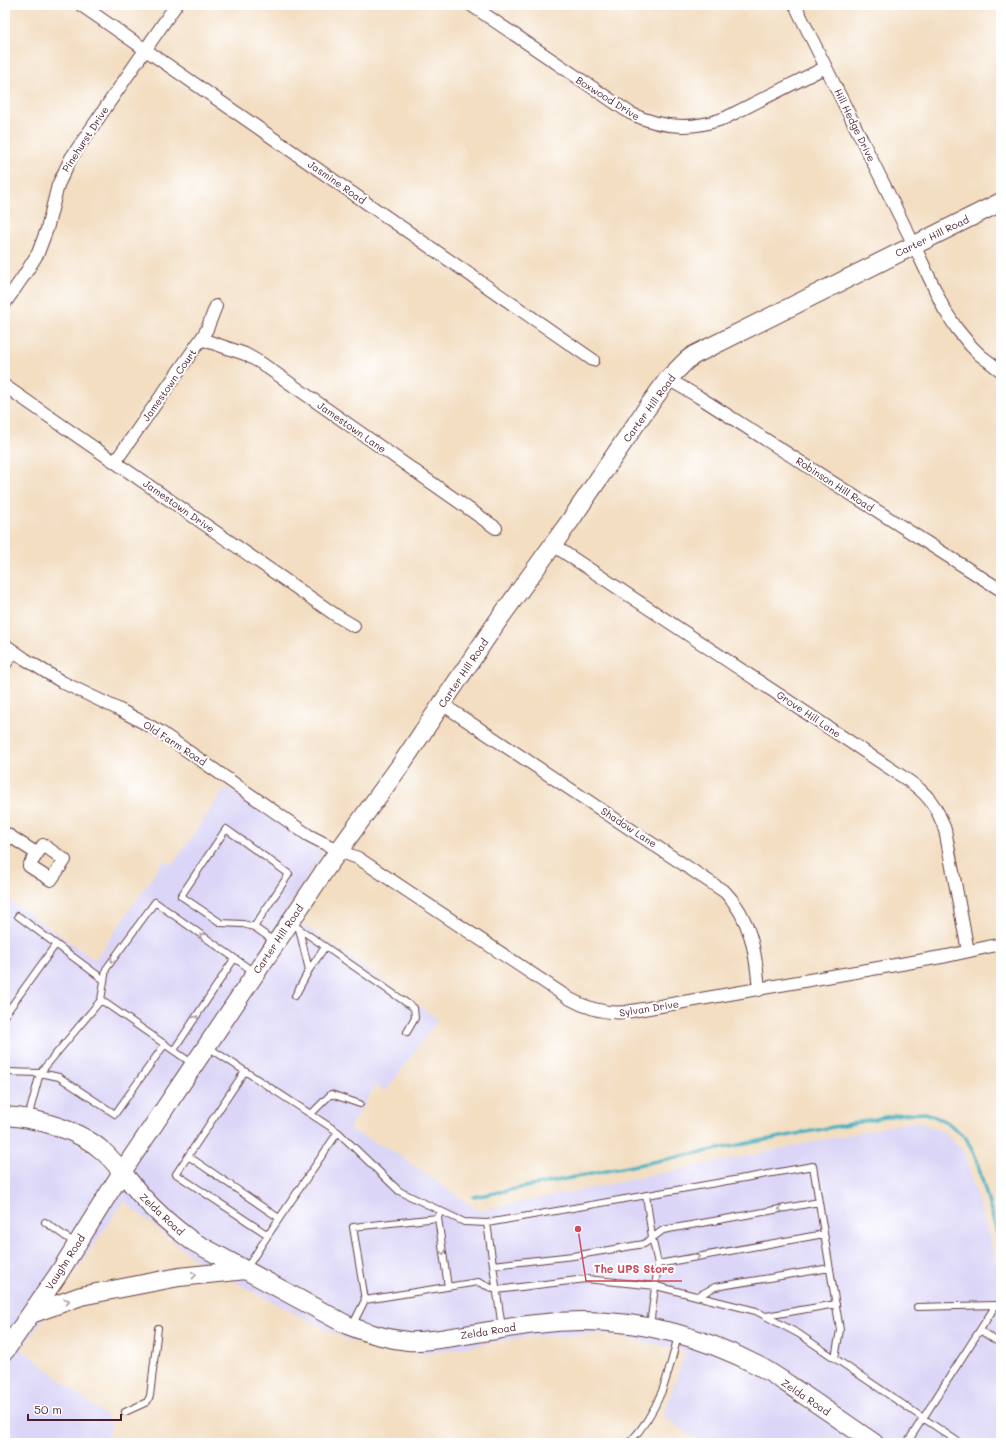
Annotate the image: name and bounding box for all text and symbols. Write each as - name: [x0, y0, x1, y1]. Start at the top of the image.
- street label: Boxwood Drive: [573, 73, 643, 123]
- street label: Hill Hedge Drive: [831, 86, 879, 164]
- street label: Pinehurst Drive: [58, 103, 112, 175]
- street label: Jasmine Road: [305, 157, 369, 207]
- street label: Carter Hill Road: [893, 212, 971, 260]
- street label: Jamestown Court: [139, 346, 199, 424]
- street label: Carter Hill Road: [620, 371, 678, 445]
- street label: Jamestown Lane: [315, 398, 389, 456]
- street label: Robinson Hill Road: [793, 454, 877, 514]
- street label: Jamestown Drive: [141, 476, 217, 536]
- street label: Carter Hill Road: [435, 636, 491, 710]
- street label: Grove Hill Lane: [774, 687, 844, 741]
- street label: Old Farm Road: [141, 717, 209, 769]
- street label: Shadow Lane: [598, 804, 660, 850]
- street label: Carter Hill Road: [250, 902, 306, 976]
- one-way arrow: [200, 934, 207, 941]
- one-way arrow: [111, 955, 118, 962]
- street label: Sylvan Drive: [618, 996, 680, 1020]
- one-way arrow: [191, 1015, 199, 1022]
- street label: Zelda Road: [137, 1190, 187, 1238]
- one-way arrow: [778, 1204, 784, 1212]
- street label: Vaughn Road: [42, 1232, 88, 1292]
- one-way arrow: [438, 1249, 447, 1255]
- one-way arrow: [694, 1253, 700, 1262]
- callout: The UPS Store: [586, 1258, 682, 1281]
- text: The UPS Store: [594, 1261, 675, 1276]
- one-way arrow: [191, 1271, 197, 1280]
- one-way arrow: [64, 1297, 71, 1306]
- street label: Zelda Road: [459, 1320, 517, 1342]
- street label: Zelda Road: [779, 1376, 833, 1418]
- scale bar: [28, 1396, 121, 1422]
- text: 50 m: [34, 1401, 62, 1417]

